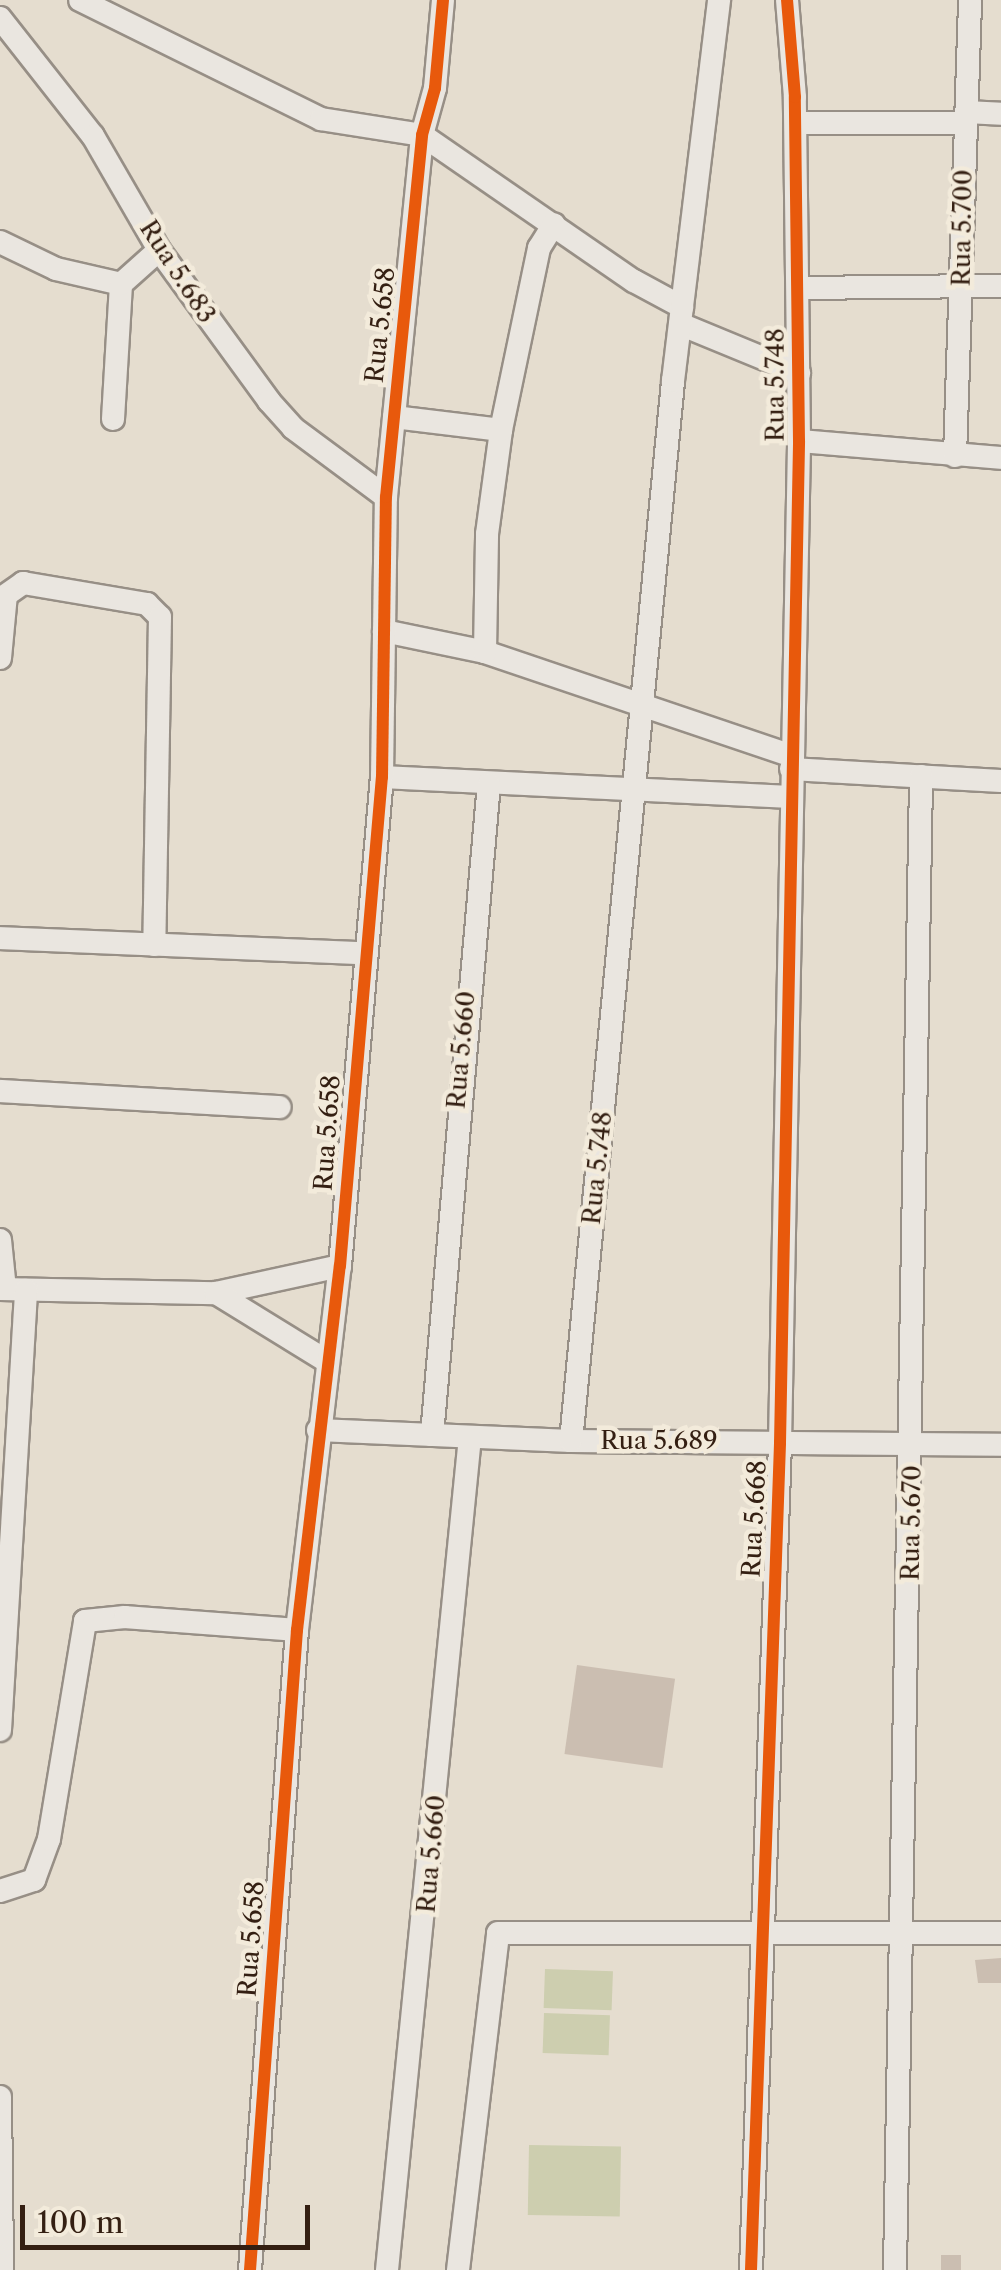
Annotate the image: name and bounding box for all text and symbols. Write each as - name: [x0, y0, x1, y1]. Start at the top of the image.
- street label: Rua 5.700: [947, 169, 979, 287]
- street label: Rua 5.683: [133, 215, 221, 329]
- street label: Rua 5.658: [360, 265, 402, 385]
- street label: Rua 5.748: [761, 328, 791, 442]
- street label: Rua 5.660: [442, 990, 482, 1110]
- street label: Rua 5.658: [309, 1074, 347, 1192]
- street label: Rua 5.748: [577, 1110, 619, 1226]
- street label: Rua 5.689: [600, 1426, 718, 1456]
- street label: Rua 5.668: [737, 1459, 773, 1579]
- street label: Rua 5.670: [896, 1465, 928, 1581]
- street label: Rua 5.660: [412, 1794, 452, 1914]
- street label: Rua 5.658: [233, 1880, 271, 1998]
- scale bar: [25, 2185, 315, 2247]
- text: 100 m: [37, 2204, 124, 2241]

